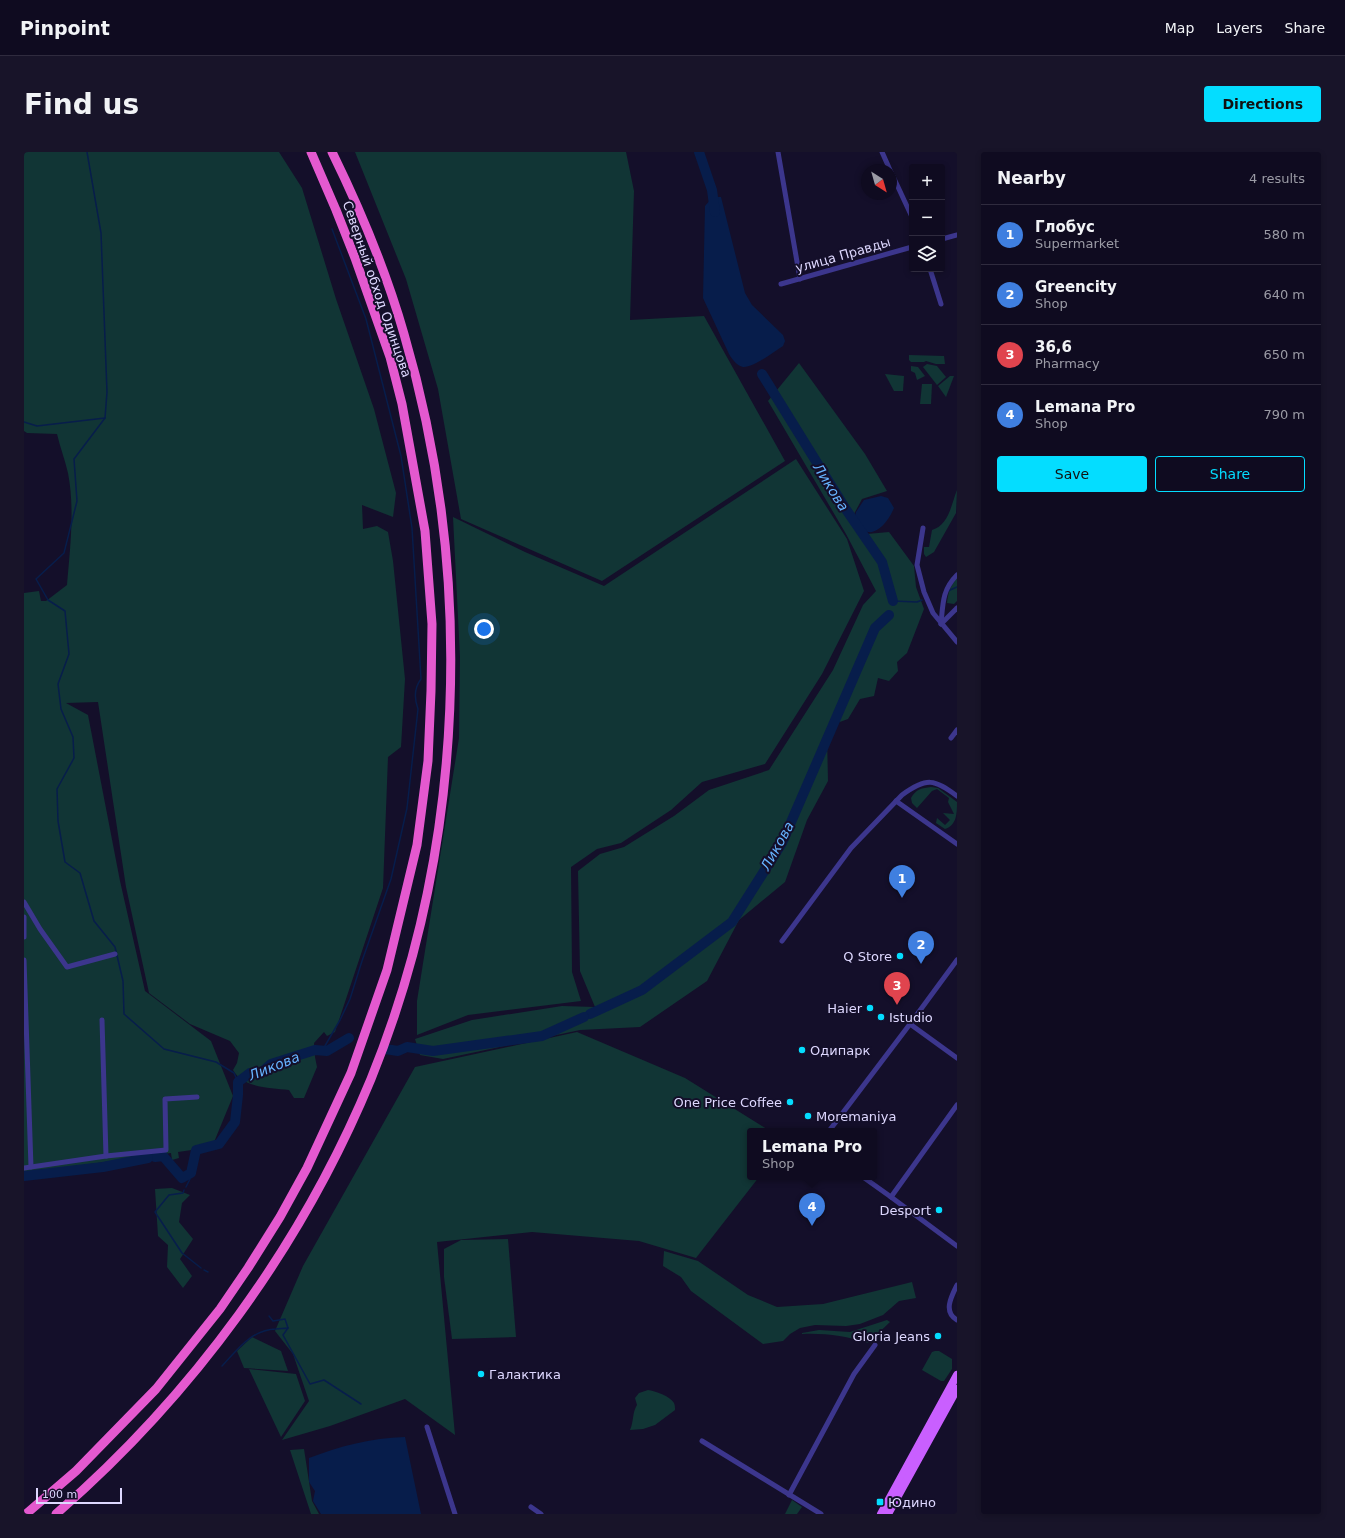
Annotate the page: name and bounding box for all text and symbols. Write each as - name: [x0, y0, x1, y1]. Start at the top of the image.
- text: Pinpoint: [20, 17, 110, 39]
- text: Map: [1165, 20, 1194, 36]
- text: Layers: [1216, 20, 1263, 36]
- text: Share: [1285, 20, 1325, 36]
- button: Directions: [1204, 86, 1321, 122]
- text: Find us: [24, 88, 139, 121]
- north arrow: [861, 164, 897, 200]
- map controls: [909, 164, 945, 272]
- button: +: [909, 164, 945, 200]
- text: Nearby: [997, 168, 1066, 188]
- text: 4 results: [1249, 171, 1305, 186]
- street label: Северный обход Одинцова: [340, 199, 414, 379]
- button: −: [909, 200, 945, 236]
- text: Глобус: [1035, 218, 1095, 236]
- text: 1: [1005, 227, 1015, 242]
- text: 580 m: [1263, 227, 1305, 242]
- street label: улица Правды: [794, 234, 892, 276]
- button: layers: [909, 236, 945, 272]
- text: Supermarket: [1035, 236, 1119, 251]
- text: Greencity: [1035, 278, 1117, 296]
- text: 2: [1005, 287, 1015, 302]
- text: 640 m: [1263, 287, 1305, 302]
- text: Shop: [1035, 296, 1068, 311]
- text: 36,6: [1035, 338, 1072, 356]
- text: 3: [1005, 347, 1015, 362]
- text: 650 m: [1263, 347, 1305, 362]
- text: Pharmacy: [1035, 356, 1100, 371]
- text: Lemana Pro: [1035, 398, 1135, 416]
- text: 4: [1005, 407, 1015, 422]
- text: 790 m: [1263, 407, 1305, 422]
- text: Shop: [1035, 416, 1068, 431]
- button: Save: [997, 456, 1147, 492]
- button: Share: [1155, 456, 1305, 492]
- water label: Ликова: [810, 459, 852, 514]
- your location: [474, 619, 494, 639]
- water label: Ликова: [757, 819, 797, 874]
- pin: 1: [889, 865, 915, 898]
- pin: 2: [908, 931, 934, 964]
- place label: Q Store: [843, 949, 892, 964]
- marker: Q Store: [895, 951, 905, 961]
- pin: 3: [884, 972, 910, 1005]
- place label: Haier: [827, 1001, 863, 1016]
- marker: Haier: [865, 1003, 875, 1013]
- place label: Istudio: [889, 1010, 933, 1025]
- marker: Istudio: [876, 1012, 886, 1022]
- place label: Одипарк: [810, 1043, 870, 1058]
- marker: Одипарк: [797, 1045, 807, 1055]
- water label: Ликова: [245, 1049, 302, 1084]
- place label: One Price Coffee: [674, 1095, 782, 1110]
- marker: One Price Coffee: [785, 1097, 795, 1107]
- place label: Moremaniya: [816, 1109, 896, 1124]
- marker: Moremaniya: [803, 1111, 813, 1121]
- popup: [747, 1128, 877, 1180]
- text: Lemana Pro: [762, 1138, 862, 1156]
- text: Shop: [762, 1156, 795, 1171]
- pin: 4: [799, 1193, 825, 1226]
- place label: Desport: [880, 1203, 931, 1218]
- marker: Desport: [934, 1205, 944, 1215]
- place label: Gloria Jeans: [852, 1329, 930, 1344]
- marker: Gloria Jeans: [933, 1331, 943, 1341]
- place label: Галактика: [489, 1367, 561, 1382]
- marker: Галактика: [476, 1369, 486, 1379]
- scale bar: [36, 1486, 122, 1505]
- text: 100 m: [42, 1488, 77, 1501]
- place label: Юдино: [888, 1495, 936, 1510]
- marker: Юдино: [875, 1497, 885, 1507]

